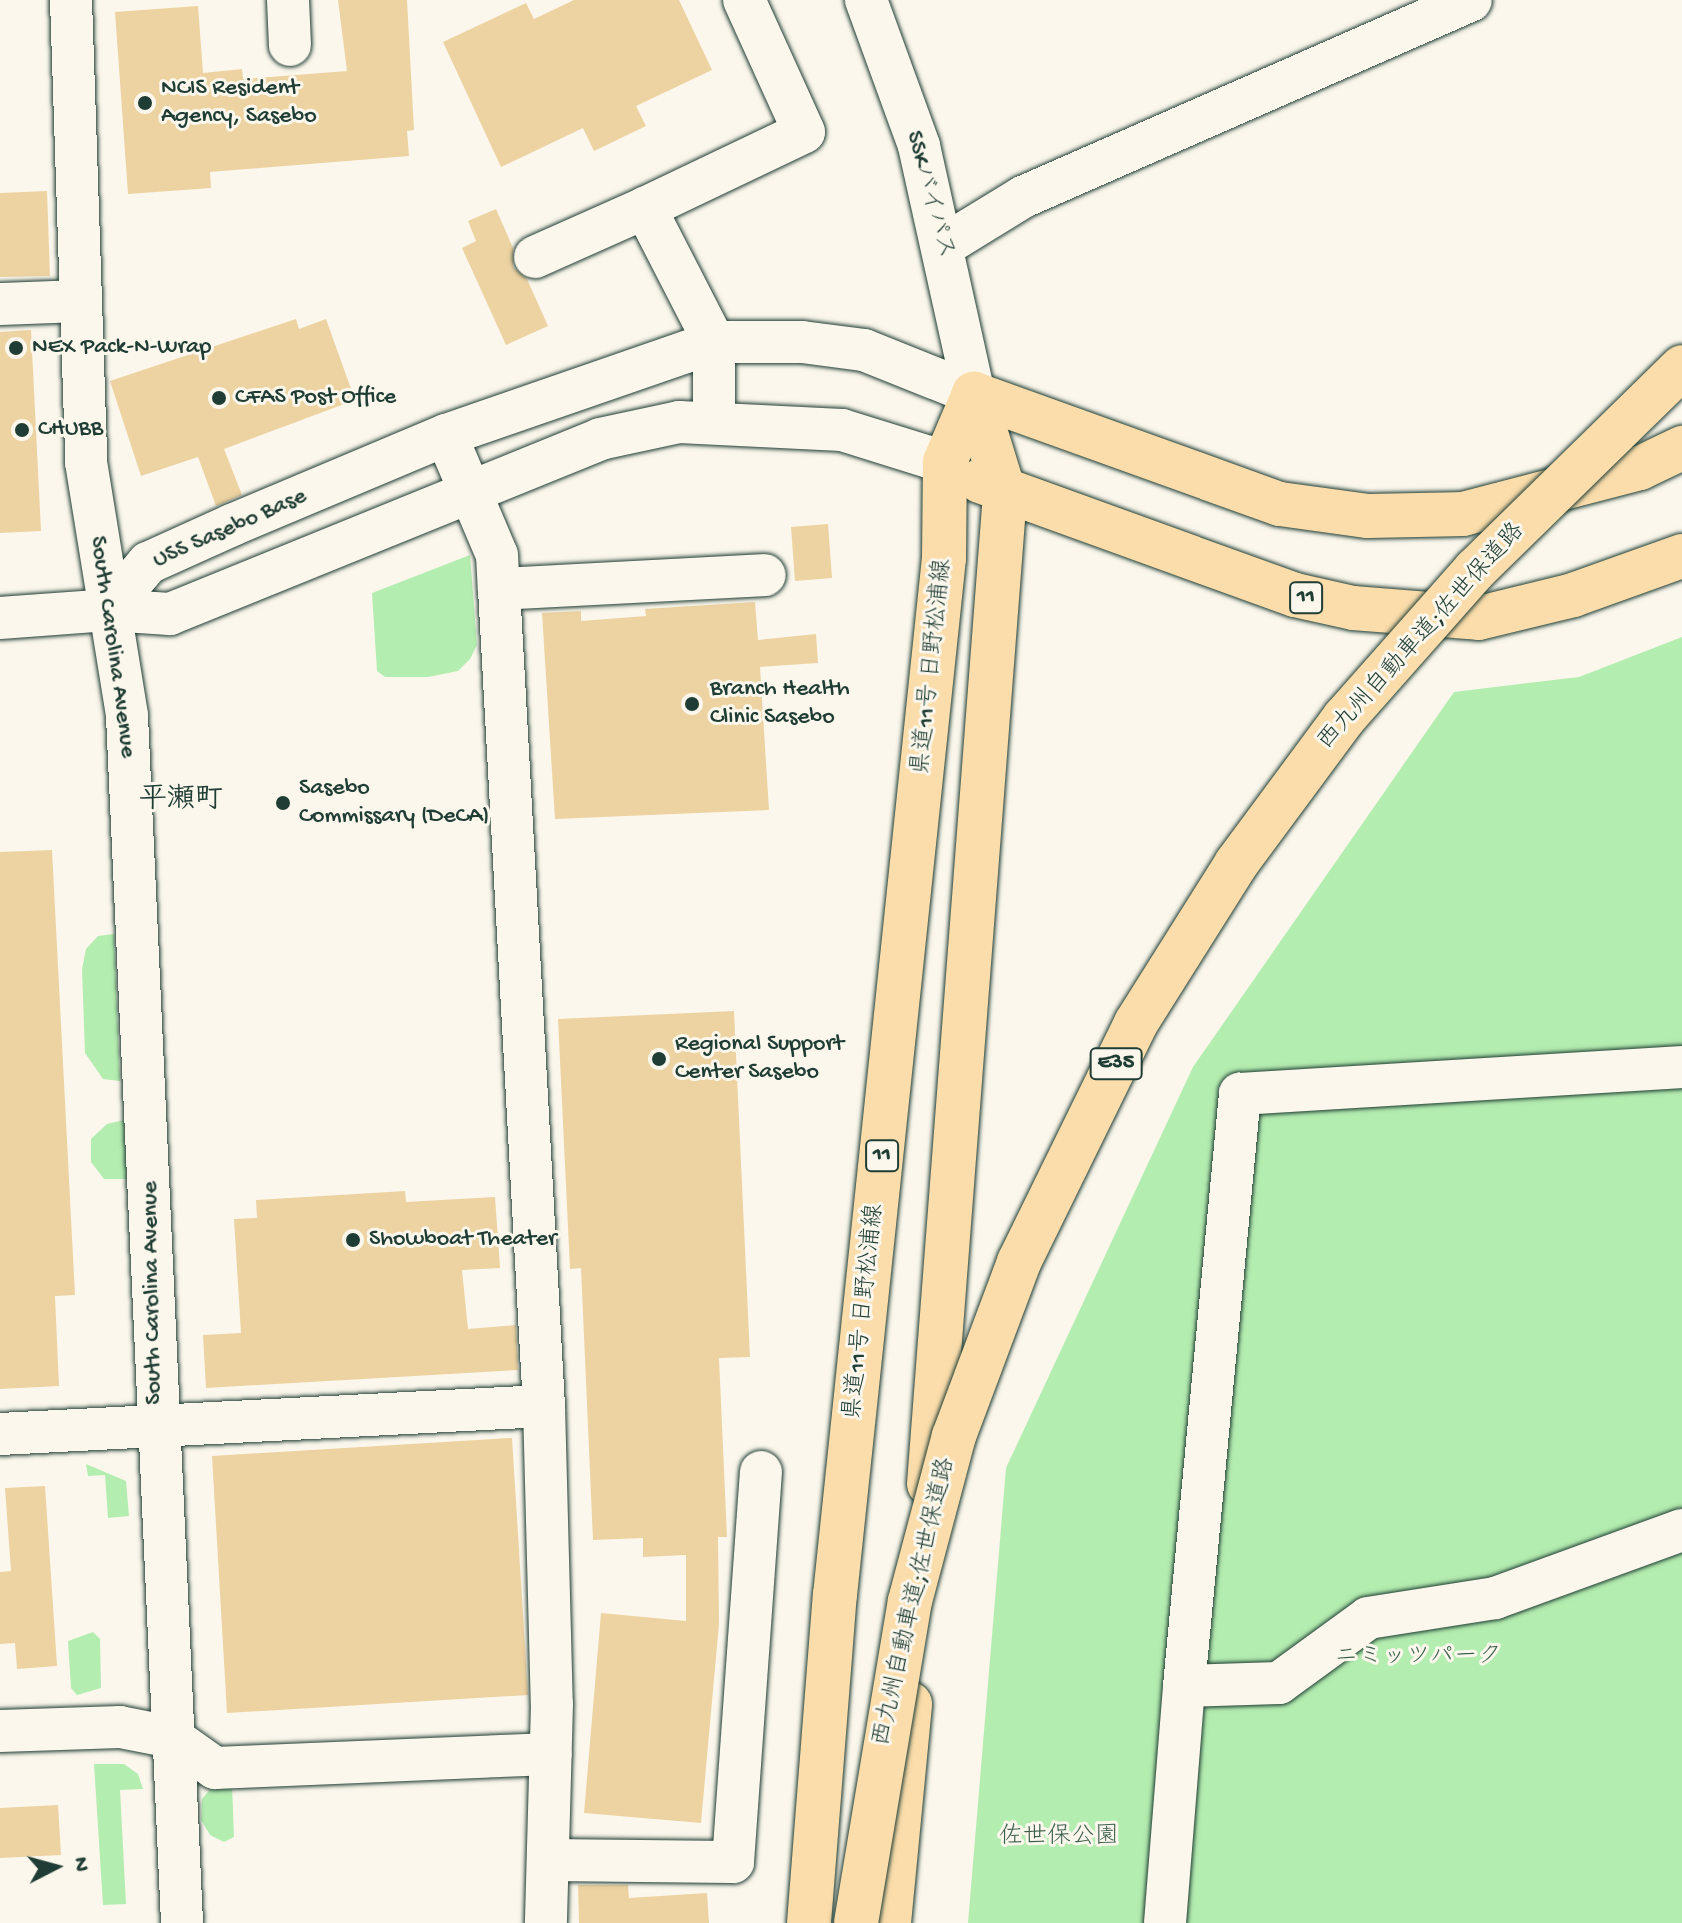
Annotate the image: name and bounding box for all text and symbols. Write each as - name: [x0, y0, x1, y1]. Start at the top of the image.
- place label: NCIS Resident Agency, Sasebo: [161, 75, 317, 131]
- marker: NCIS Resident Agency, Sasebo: [136, 94, 154, 112]
- street label: SSKバイパス: [898, 128, 960, 262]
- place label: NEX Pack-N-Wrap: [32, 334, 211, 362]
- marker: NEX Pack-N-Wrap: [7, 339, 25, 357]
- place label: CFAS Post Office: [235, 384, 396, 412]
- marker: CFAS Post Office: [210, 389, 228, 407]
- place label: CHUBB: [38, 416, 103, 444]
- marker: CHUBB: [13, 421, 31, 439]
- street label: USS Sasebo Base: [149, 482, 311, 576]
- street label: 西九州自動車道;佐世保道路: [1312, 518, 1532, 756]
- street label: South Carolina Avenue: [82, 534, 142, 760]
- street label: 県道11号 日野松浦線: [907, 558, 959, 776]
- road number: 11: [1288, 580, 1324, 616]
- place label: Branch Health Clinic Sasebo: [710, 676, 850, 732]
- marker: Branch Health Clinic Sasebo: [681, 693, 703, 715]
- place label: Sasebo Commissary (DeCA): [299, 775, 490, 831]
- district label: 平瀬町: [139, 784, 223, 818]
- marker: Sasebo Commissary (DeCA): [274, 794, 292, 812]
- place label: Regional Support Center Sasebo: [675, 1031, 844, 1087]
- road number: E35: [1088, 1046, 1144, 1082]
- marker: Regional Support Center Sasebo: [650, 1050, 668, 1068]
- road number: 11: [864, 1138, 900, 1174]
- street label: South Carolina Avenue: [137, 1181, 169, 1405]
- street label: 県道11号 日野松浦線: [839, 1203, 891, 1421]
- place label: Showboat Theater: [369, 1226, 557, 1254]
- marker: Showboat Theater: [344, 1231, 362, 1249]
- street label: 西九州自動車道;佐世保道路: [868, 1455, 962, 1749]
- park label: ニミッツパーク: [1334, 1644, 1502, 1672]
- park label: 佐世保公園: [999, 1824, 1119, 1852]
- north arrow: [16, 1827, 96, 1907]
- text: N: [66, 1856, 94, 1873]

